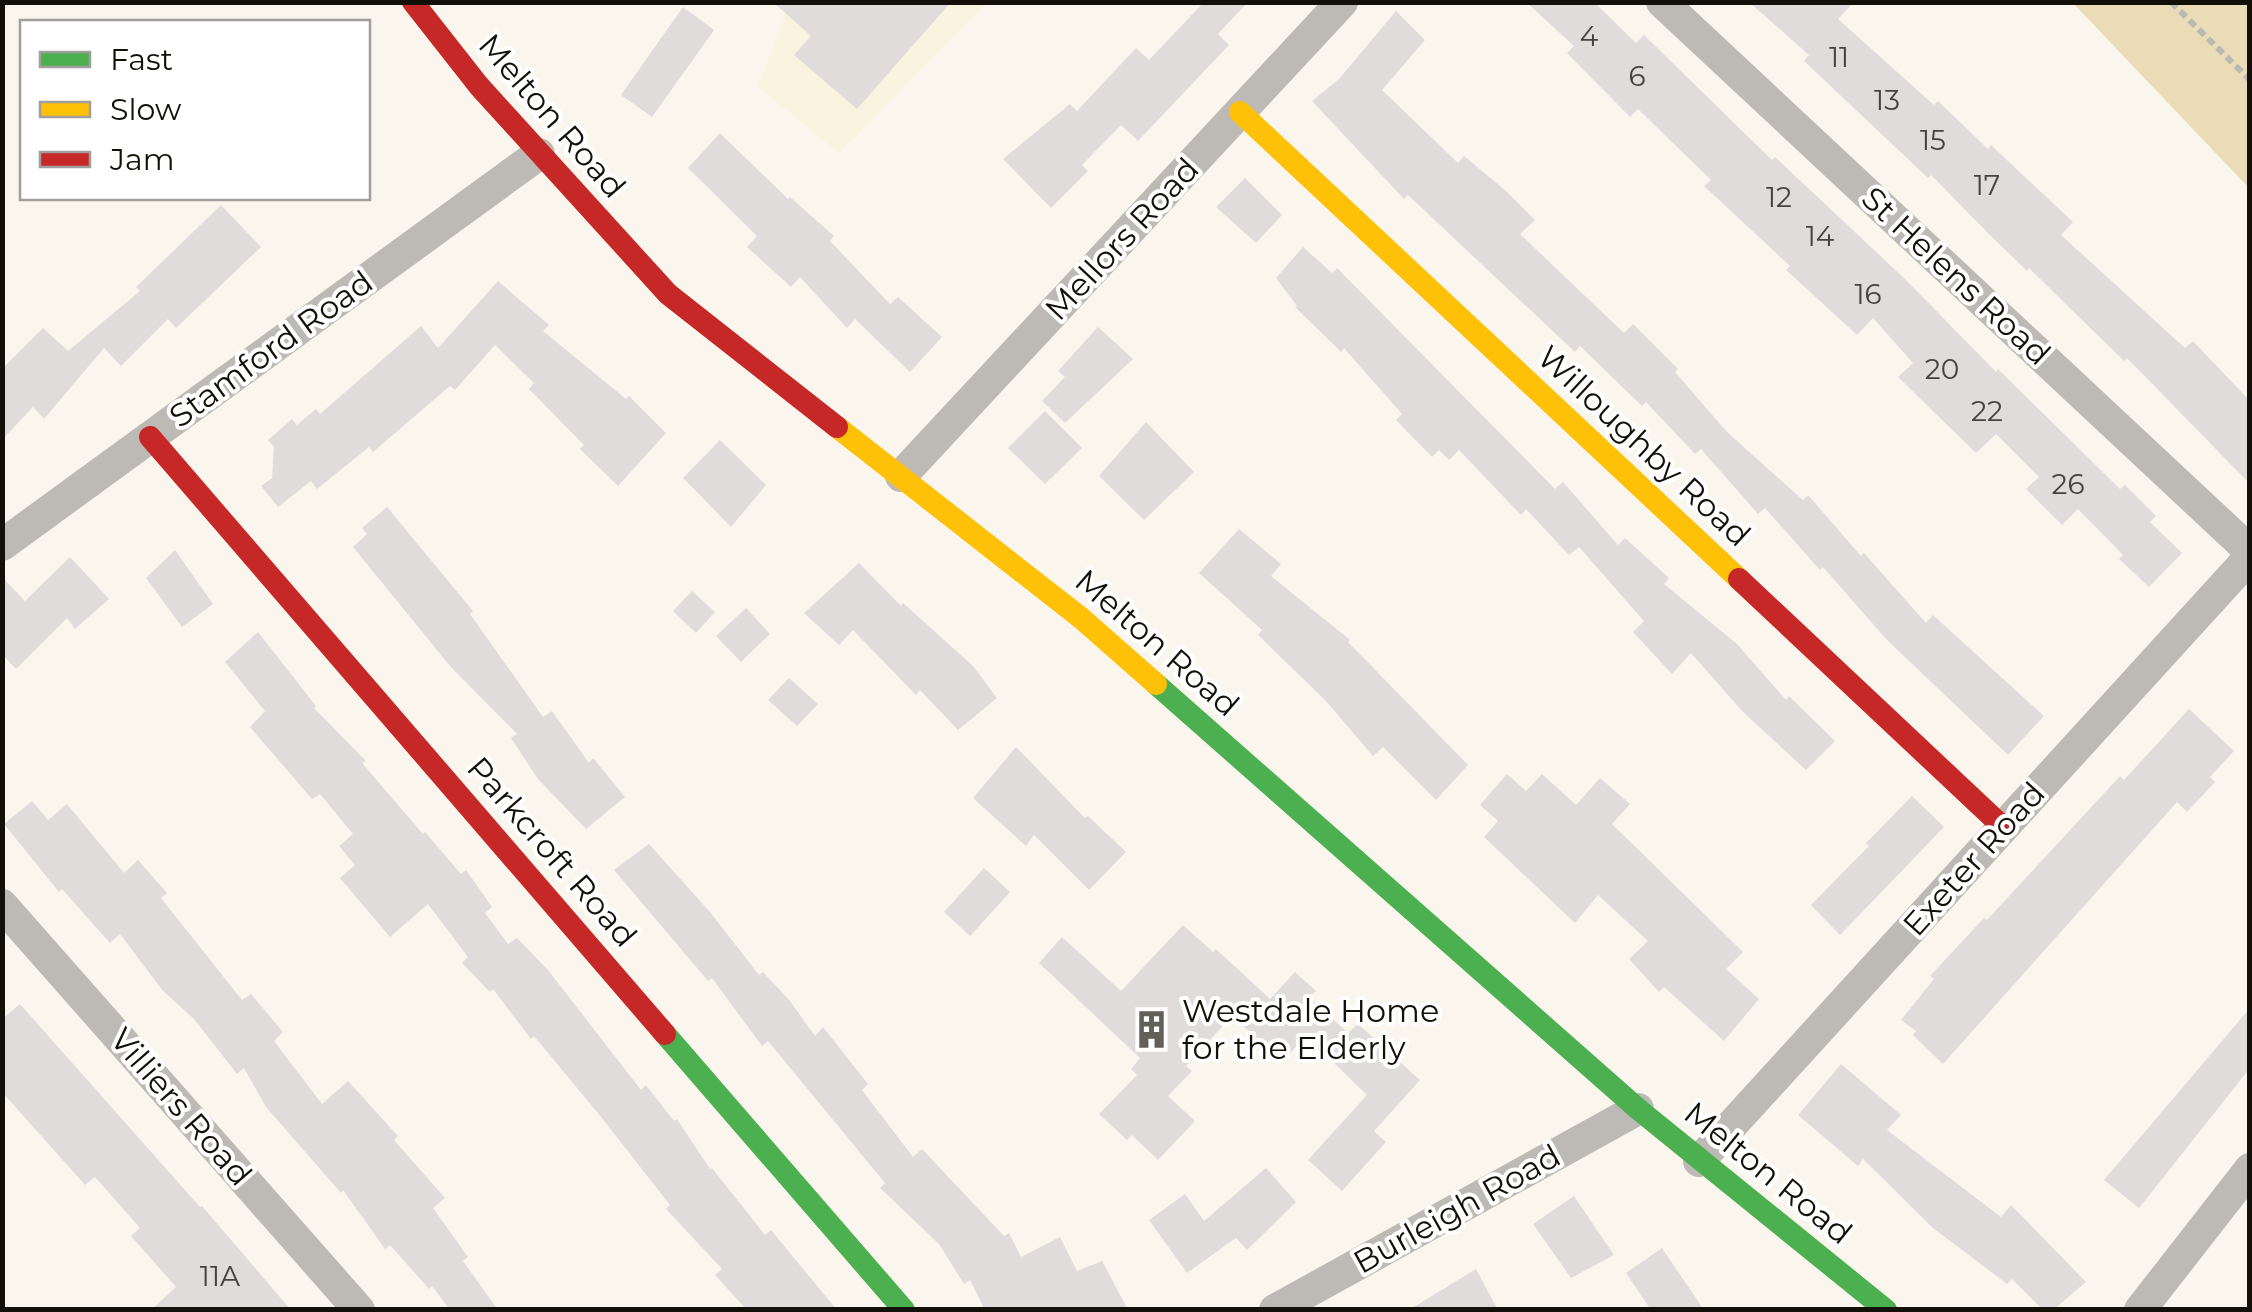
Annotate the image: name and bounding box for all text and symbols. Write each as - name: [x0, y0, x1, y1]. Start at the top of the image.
- house number: 4: [1580, 19, 1599, 53]
- legend: [20, 20, 370, 200]
- street label: Melton Road: [471, 26, 634, 206]
- house number: 11: [1829, 40, 1849, 74]
- text: Fast: [110, 41, 173, 78]
- house number: 6: [1628, 59, 1646, 93]
- house number: 13: [1874, 83, 1900, 117]
- text: Slow: [110, 91, 182, 128]
- house number: 15: [1920, 123, 1946, 157]
- text: Jam: [109, 141, 175, 178]
- street label: Mellors Road: [1037, 149, 1207, 328]
- house number: 17: [1974, 168, 2000, 202]
- street label: St Helens Road: [1854, 178, 2059, 373]
- house number: 12: [1766, 180, 1792, 214]
- house number: 14: [1806, 219, 1835, 253]
- street label: Stamford Road: [161, 262, 380, 435]
- house number: 16: [1854, 277, 1882, 311]
- street label: Willoughby Road: [1530, 337, 1759, 554]
- house number: 20: [1925, 352, 1959, 386]
- house number: 22: [1971, 394, 2003, 428]
- house number: 26: [2052, 467, 2084, 501]
- street label: Melton Road: [1067, 561, 1247, 724]
- street label: Parkcroft Road: [459, 749, 645, 955]
- street label: Exeter Road: [1894, 774, 2053, 944]
- place label: Westdale Home for the Elderly: [1182, 991, 1439, 1067]
- building icon: Westdale Home for the Elderly: [1131, 1008, 1173, 1050]
- street label: Villiers Road: [102, 1020, 260, 1193]
- street label: Melton Road: [1677, 1093, 1860, 1252]
- street label: Burleigh Road: [1347, 1136, 1567, 1281]
- house number: 11A: [200, 1259, 241, 1293]

